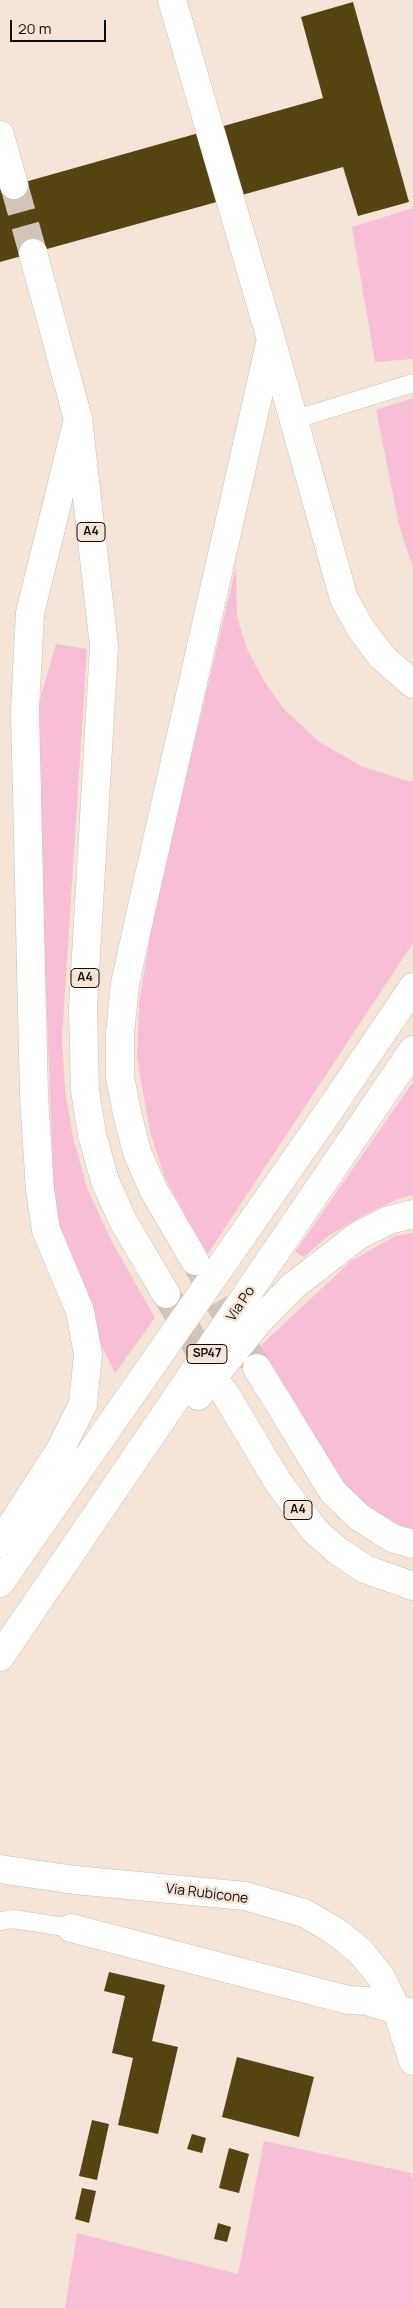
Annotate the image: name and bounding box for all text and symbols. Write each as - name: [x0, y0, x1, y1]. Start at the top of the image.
- scale bar: [12, 10, 109, 42]
- text: 20 m: [18, 18, 51, 39]
- road number: A4: [77, 522, 105, 542]
- road number: A4: [71, 968, 99, 988]
- street label: Via Po: [223, 1283, 259, 1325]
- road number: SP47: [187, 1345, 227, 1364]
- road number: A4: [284, 1500, 312, 1520]
- street label: Via Rubicone: [165, 1881, 249, 1907]

